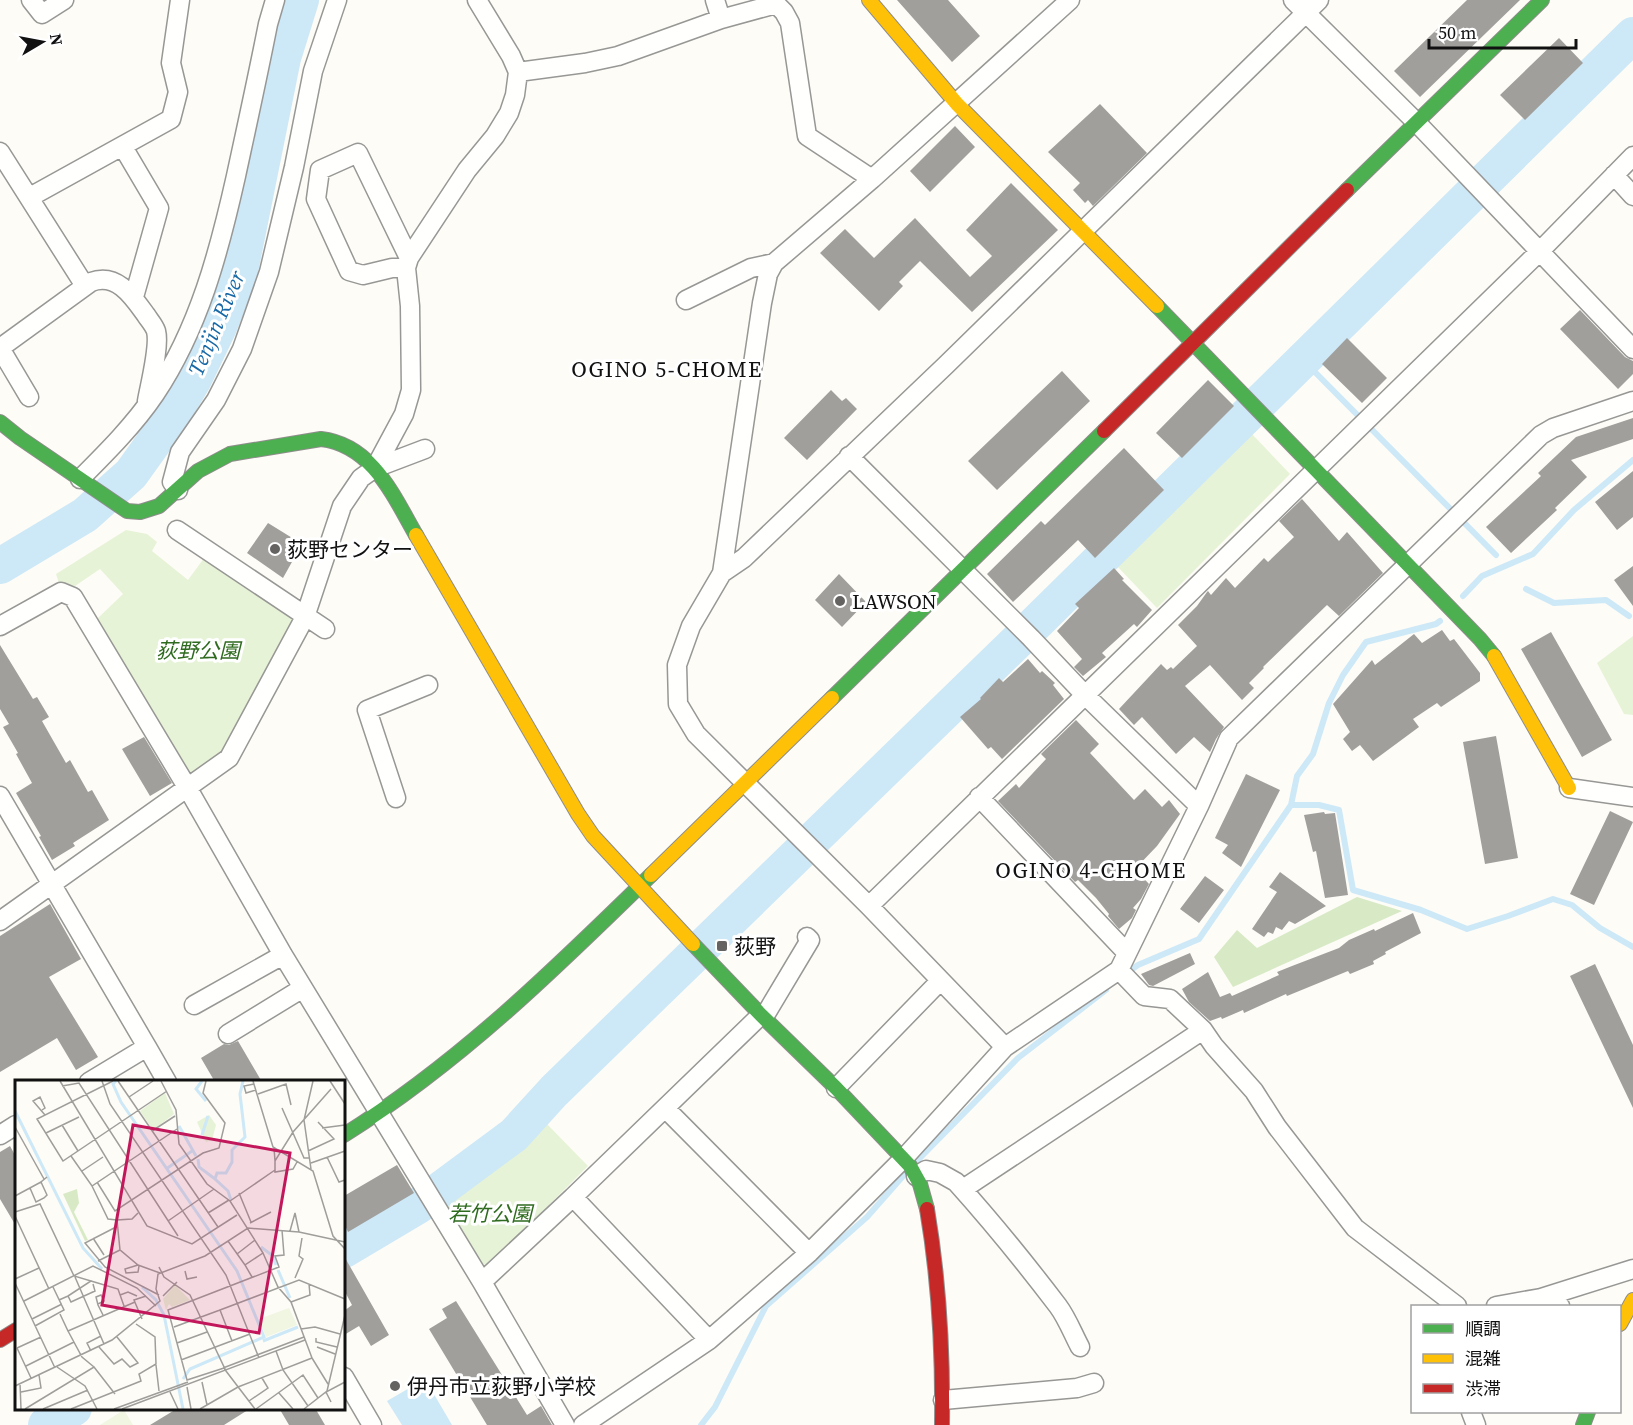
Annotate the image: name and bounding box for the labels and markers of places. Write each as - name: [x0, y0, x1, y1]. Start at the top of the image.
- place label: 荻野センター: [287, 535, 413, 564]
- marker: 荻野センター: [268, 542, 282, 556]
- place label: LAWSON: [852, 587, 937, 616]
- marker: LAWSON: [833, 594, 847, 608]
- place label: 荻野: [734, 932, 776, 961]
- marker: 荻野: [715, 939, 729, 953]
- place label: 伊丹市立荻野小学校: [407, 1372, 596, 1401]
- marker: 伊丹市立荻野小学校: [388, 1379, 402, 1393]

